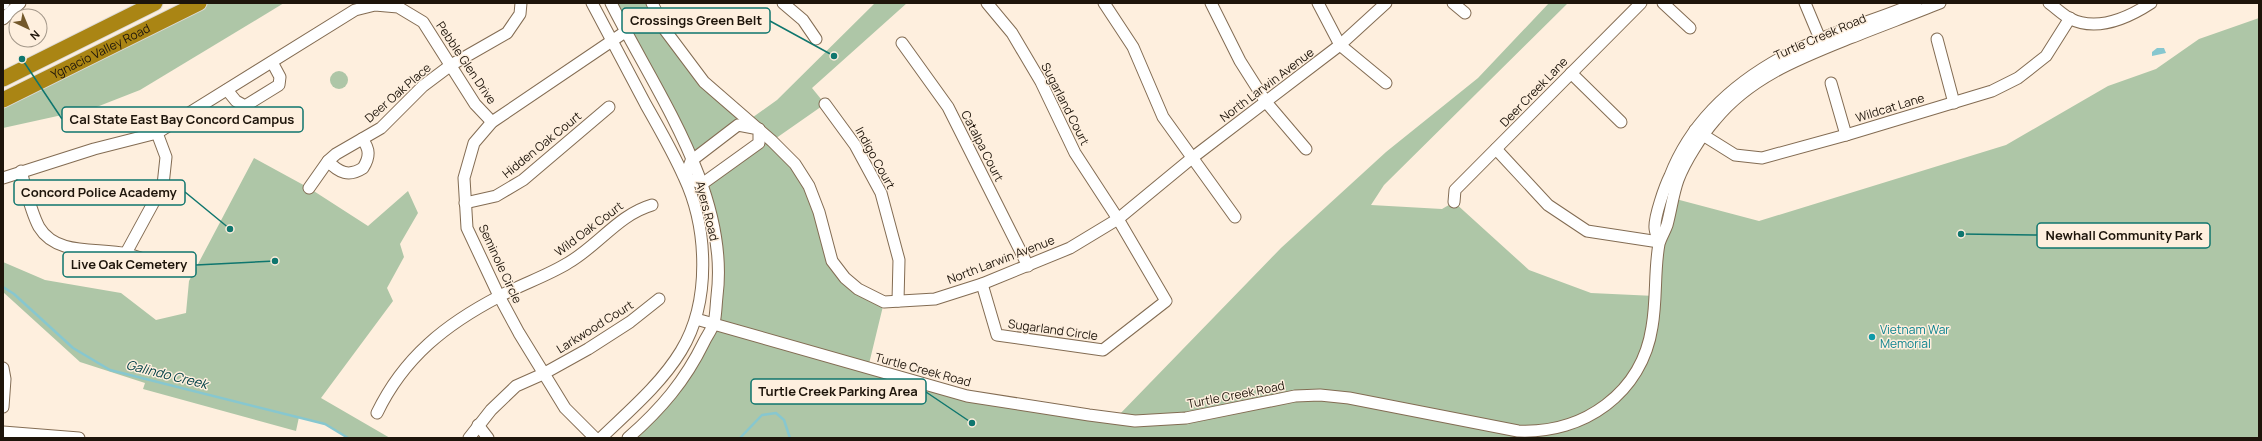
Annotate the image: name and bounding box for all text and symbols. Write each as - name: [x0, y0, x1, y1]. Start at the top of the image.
- north arrow: [8, 8, 48, 48]
- callout: Crossings Green Belt: [622, 8, 770, 33]
- street label: Turtle Creek Road: [1771, 9, 1869, 64]
- text: Crossings Green Belt: [630, 11, 762, 29]
- street label: Pebble Glen Drive: [432, 18, 500, 107]
- street label: Ygnacio Valley Road: [48, 20, 153, 83]
- text: N: [27, 27, 43, 44]
- street label: North Larwin Avenue: [1216, 44, 1317, 126]
- street label: Deer Creek Lane: [1496, 53, 1571, 130]
- street label: Deer Oak Place: [361, 59, 434, 126]
- street label: Sugarland Court: [1037, 60, 1094, 148]
- street label: Wildcat Lane: [1853, 89, 1926, 126]
- callout: Cal State East Bay Concord Campus: [62, 107, 303, 132]
- street label: Hidden Oak Court: [499, 107, 585, 182]
- street label: Catalpa Court: [957, 107, 1008, 184]
- text: Cal State East Bay Concord Campus: [70, 110, 294, 128]
- street label: Indigo Court: [851, 124, 900, 192]
- street label: Ayers Road: [692, 179, 723, 243]
- callout: Concord Police Academy: [14, 180, 185, 205]
- text: Concord Police Academy: [21, 183, 178, 201]
- street label: Wild Oak Court: [551, 197, 627, 260]
- street label: Seminole Circle: [475, 221, 526, 306]
- callout: Newhall Community Park: [2037, 223, 2210, 248]
- text: Newhall Community Park: [2046, 226, 2203, 244]
- street label: North Larwin Avenue: [945, 231, 1057, 288]
- callout: Live Oak Cemetery: [63, 252, 196, 277]
- text: Live Oak Cemetery: [71, 255, 188, 273]
- street label: Larkwood Court: [553, 296, 637, 357]
- street label: Sugarland Circle: [1007, 315, 1099, 344]
- place label: Vietnam War Memorial: [1880, 321, 1950, 352]
- marker: Vietnam War Memorial: [1867, 332, 1877, 342]
- street label: Turtle Creek Road: [873, 349, 973, 390]
- water label: Galindo Creek: [124, 355, 212, 393]
- street label: Turtle Creek Road: [1186, 377, 1286, 412]
- callout: Turtle Creek Parking Area: [751, 379, 926, 404]
- text: Turtle Creek Parking Area: [758, 382, 918, 400]

